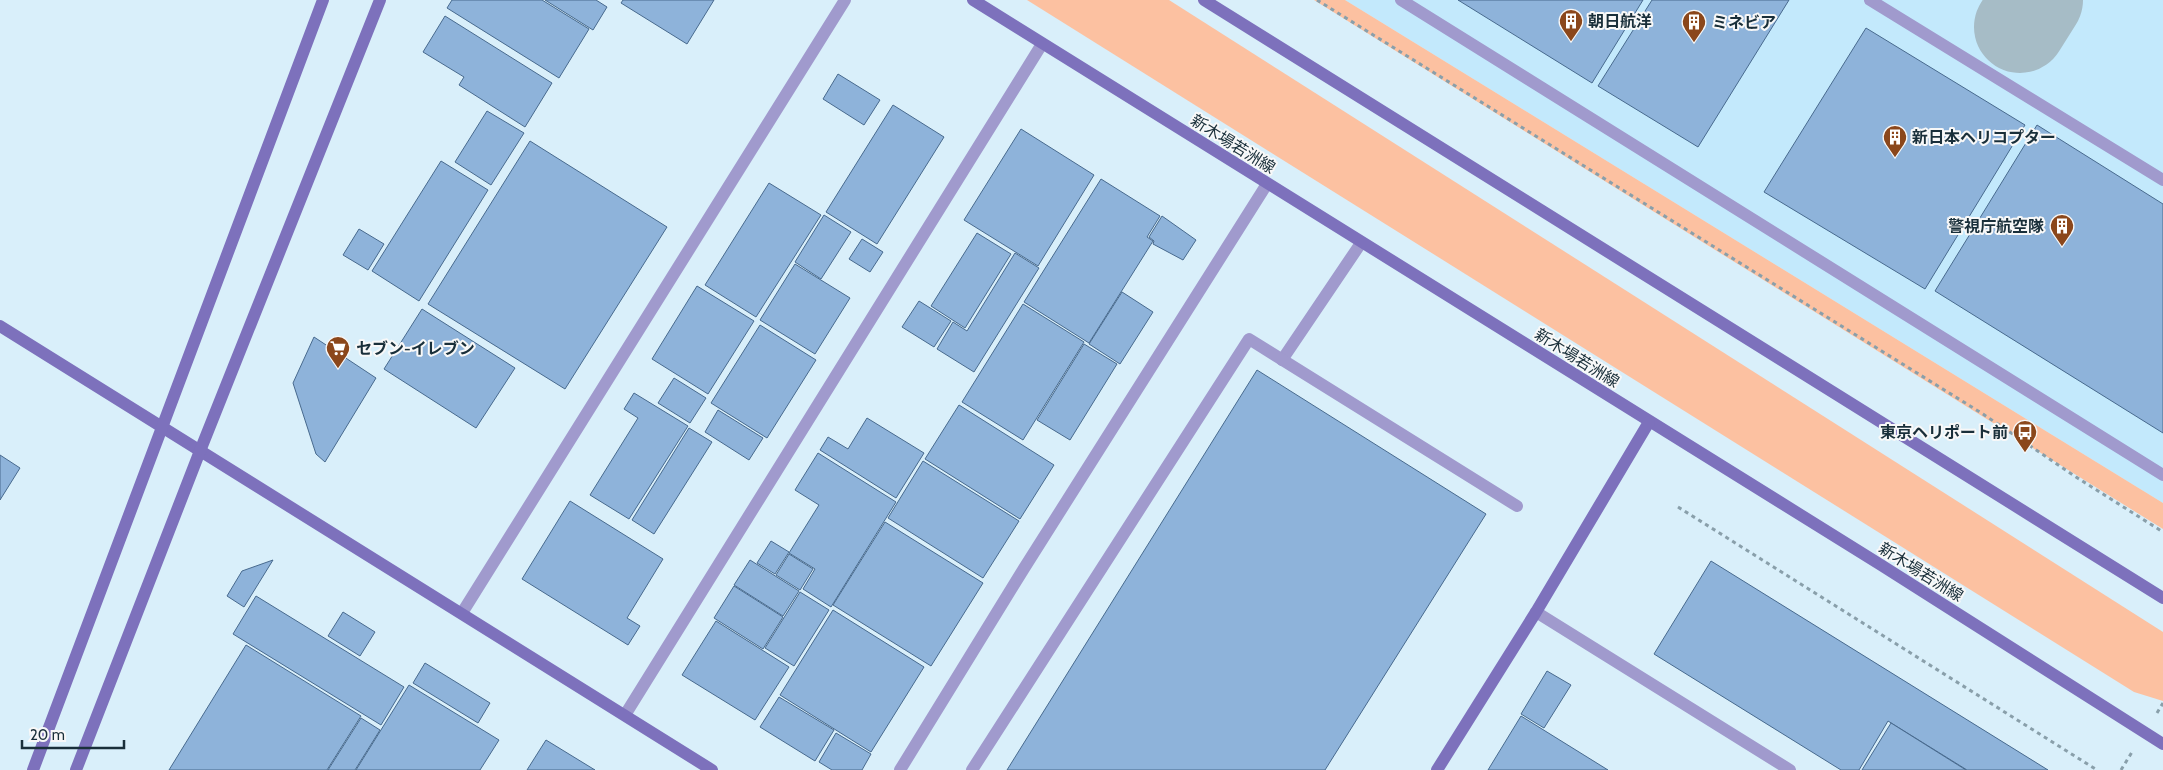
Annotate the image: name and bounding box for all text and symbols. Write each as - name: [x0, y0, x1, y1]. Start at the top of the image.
- building icon: 朝日航洋: [1558, 8, 1584, 42]
- building icon: ミネビア: [1681, 9, 1707, 43]
- place label: 朝日航洋: [1588, 12, 1652, 31]
- place label: ミネビア: [1712, 13, 1776, 32]
- street label: 新木場若洲線: [1187, 111, 1279, 177]
- building icon: 新日本ヘリコプター: [1882, 124, 1908, 158]
- place label: 新日本ヘリコプター: [1912, 128, 2056, 147]
- building icon: 警視庁航空隊: [2049, 213, 2075, 247]
- place label: 警視庁航空隊: [1948, 217, 2044, 236]
- street label: 新木場若洲線: [1531, 325, 1623, 391]
- supermarket icon: セブン-イレブン: [325, 335, 351, 369]
- place label: セブン-イレブン: [356, 339, 475, 358]
- bus stop icon: 東京ヘリポート前: [2012, 419, 2038, 453]
- place label: 東京ヘリポート前: [1880, 423, 2008, 442]
- street label: 新木場若洲線: [1875, 539, 1967, 605]
- scale bar: [22, 718, 125, 750]
- text: 20 m: [30, 726, 65, 744]

